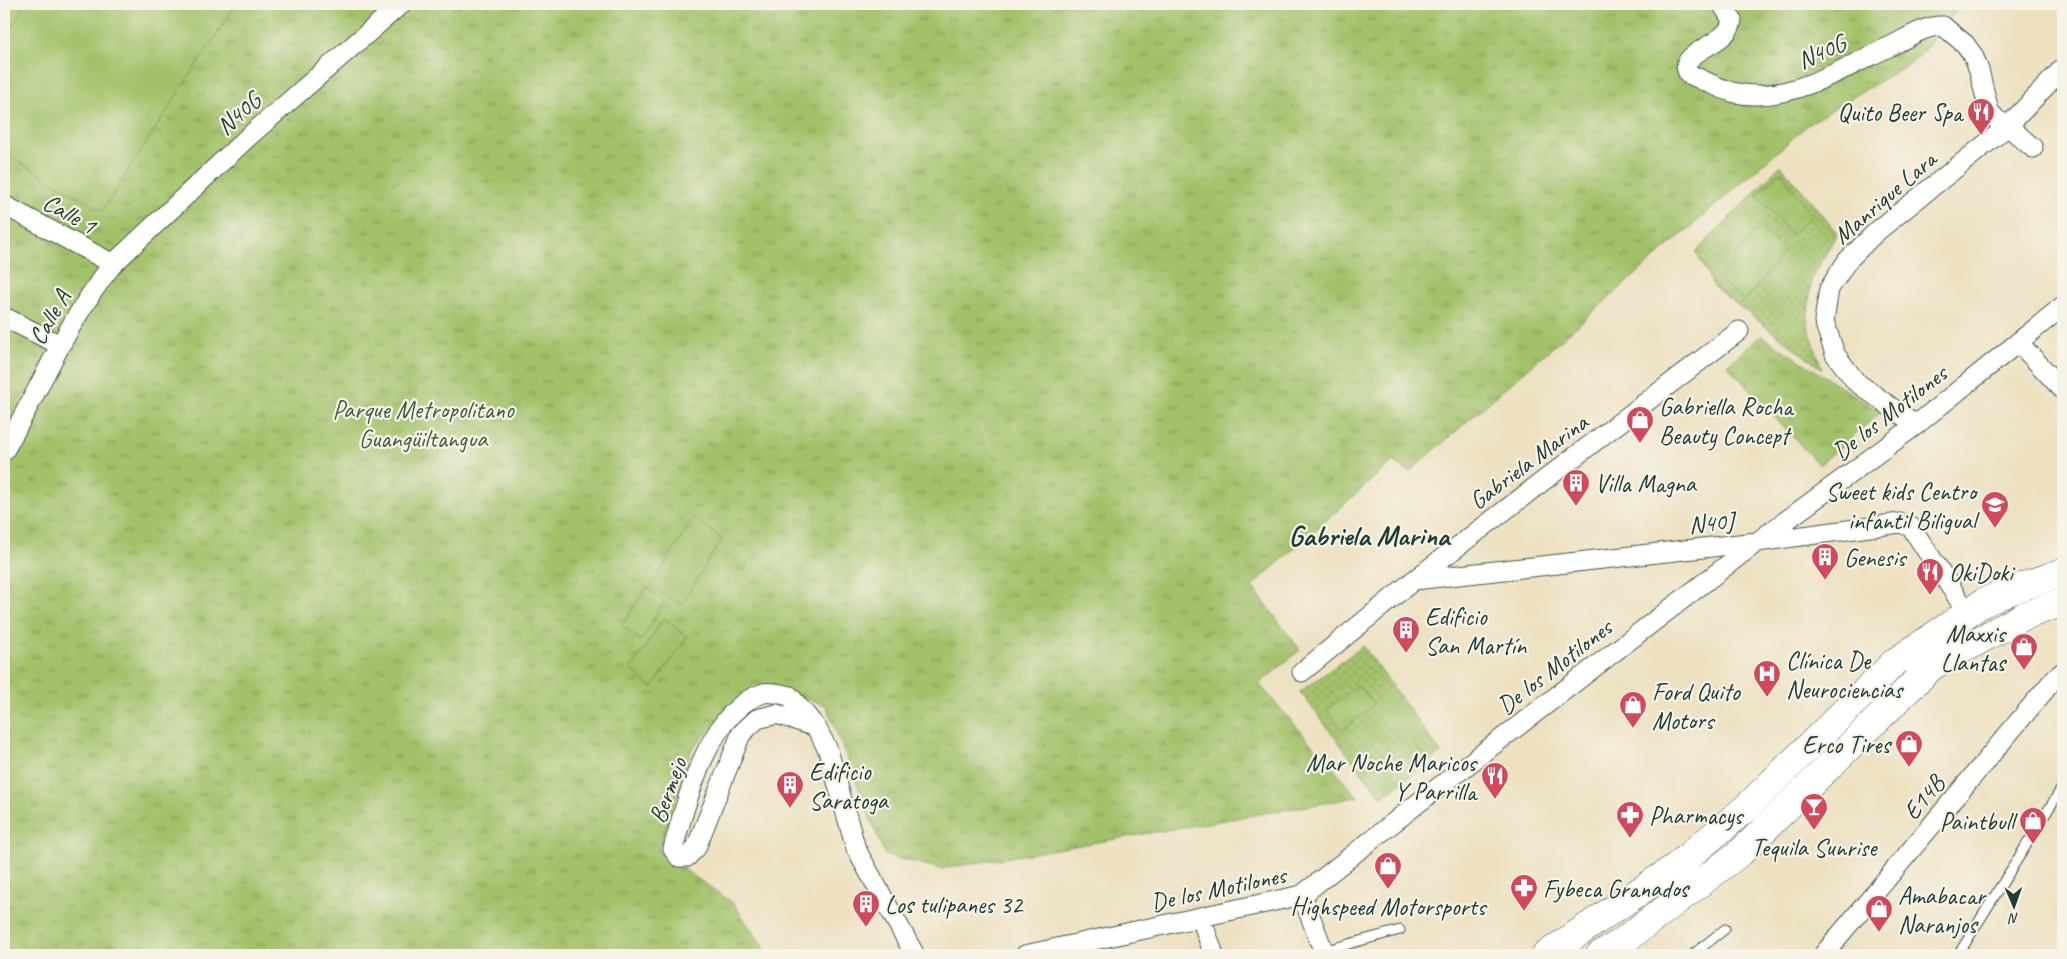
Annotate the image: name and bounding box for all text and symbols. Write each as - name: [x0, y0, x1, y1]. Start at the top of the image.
- street label: N40G: [1792, 26, 1853, 77]
- street label: N40G: [210, 83, 270, 142]
- place label: Quito Beer Spa: [1837, 97, 1965, 129]
- restaurant icon: Quito Beer Spa: [1966, 97, 1996, 136]
- street label: Manrique Lara: [1826, 142, 1945, 251]
- street label: Calle 1: [37, 186, 104, 242]
- street label: Calle A: [22, 283, 79, 351]
- street label: De los Motilones: [1826, 356, 1955, 468]
- place label: Gabriella Rocha Beauty Concept: [1659, 391, 1795, 452]
- park label: Parque Metropolitano Guangüiltangua: [332, 394, 515, 455]
- street label: Gabriela Marina: [1463, 405, 1596, 517]
- shop icon: Gabriella Rocha Beauty Concept: [1625, 405, 1655, 444]
- building icon: Villa Magna: [1561, 468, 1591, 507]
- place label: Villa Magna: [1595, 468, 1698, 500]
- place label: Sweet kids Centro infantil Biligual: [1826, 476, 1981, 537]
- school or university icon: Sweet kids Centro infantil Biligual: [1980, 490, 2010, 529]
- street label: N40J: [1687, 504, 1740, 541]
- district label: Gabriela Marina: [1289, 518, 1452, 553]
- building icon: Genesis: [1810, 542, 1840, 581]
- place label: Genesis: [1844, 542, 1908, 574]
- restaurant icon: OkiDoki: [1915, 557, 1945, 596]
- place label: OkiDoki: [1949, 557, 2016, 589]
- place label: Edificio San Martín: [1425, 601, 1527, 662]
- street label: De los Motilones: [1491, 610, 1620, 722]
- building icon: Edificio San Martín: [1391, 615, 1421, 654]
- place label: Maxxis Llantas: [1941, 618, 2007, 679]
- shop icon: Maxxis Llantas: [2009, 632, 2039, 671]
- place label: Clínica De Neurociencias: [1786, 645, 1905, 706]
- hospital icon: Clínica De Neurociencias: [1752, 659, 1782, 698]
- place label: Ford Quito Motors: [1652, 676, 1741, 737]
- shop icon: Ford Quito Motors: [1618, 690, 1648, 729]
- place label: Erco Tires: [1802, 729, 1892, 761]
- shop icon: Erco Tires: [1894, 729, 1924, 768]
- place label: Mar Noche Maricos Y Parrilla: [1306, 747, 1479, 808]
- street label: Bermejo: [641, 752, 695, 828]
- place label: Edificio Saratoga: [809, 756, 890, 817]
- restaurant icon: Mar Noche Maricos Y Parrilla: [1480, 761, 1510, 800]
- street label: E14B: [1896, 767, 1953, 827]
- building icon: Edificio Saratoga: [775, 770, 805, 809]
- bar icon: Tequila Sunrise: [1799, 792, 1829, 831]
- pharmacy icon: Pharmacys: [1615, 800, 1645, 839]
- place label: Pharmacys: [1649, 800, 1745, 832]
- place label: Paintbull: [1940, 806, 2019, 838]
- shop icon: Paintbull: [2018, 806, 2048, 845]
- place label: Tequila Sunrise: [1752, 832, 1878, 864]
- shop icon: Highspeed Motorsports: [1373, 851, 1403, 890]
- street label: De los Motilones: [1148, 859, 1291, 919]
- pharmacy icon: Fybeca Granados: [1509, 873, 1539, 912]
- place label: Fybeca Granados: [1543, 873, 1691, 905]
- place label: Amabacar Naranjos: [1898, 880, 1988, 941]
- north arrow: [1990, 882, 2040, 932]
- building icon: Los tulipanes 32: [851, 889, 881, 928]
- place label: Los tulipanes 32: [885, 889, 1024, 921]
- place label: Highspeed Motorsports: [1291, 891, 1488, 923]
- shop icon: Amabacar Naranjos: [1864, 894, 1894, 933]
- text: N: [2007, 910, 2019, 927]

